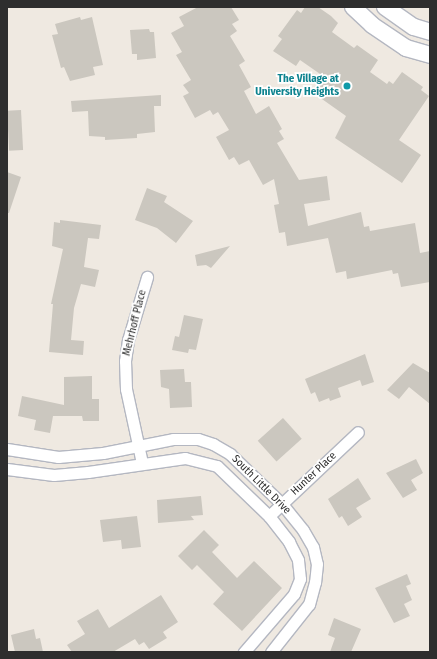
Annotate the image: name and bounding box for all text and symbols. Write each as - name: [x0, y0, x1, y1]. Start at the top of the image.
- place label: The Village at University Heights: [255, 73, 339, 99]
- marker: The Village at University Heights: [342, 81, 352, 91]
- street label: Mehrhoff Place: [120, 289, 150, 357]
- street label: Hunter Place: [289, 450, 339, 498]
- street label: South Little Drive: [229, 453, 293, 517]

